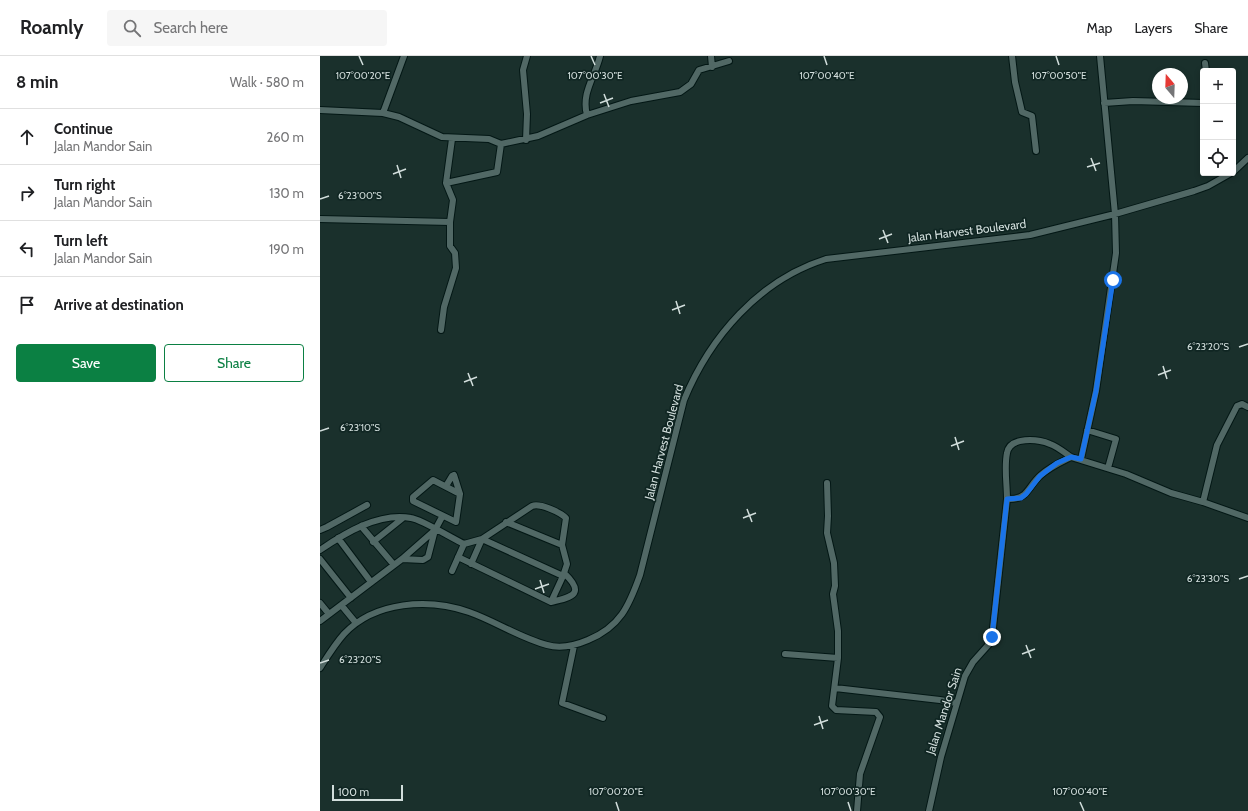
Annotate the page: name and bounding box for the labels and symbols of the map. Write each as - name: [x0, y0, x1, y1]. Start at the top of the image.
- north arrow: [1152, 68, 1188, 104]
- text: 107°00'20"E: [336, 69, 391, 82]
- text: 107°00'30"E: [568, 69, 623, 82]
- text: 107°00'40"E: [799, 69, 855, 82]
- text: 107°00'50"E: [1032, 69, 1087, 82]
- text: 6°23'00"S: [338, 189, 382, 202]
- street label: Jalan Harvest Boulevard: [906, 216, 1027, 245]
- route start: [1104, 271, 1122, 289]
- text: 6°23'20"S: [1187, 340, 1229, 353]
- street label: Jalan Harvest Boulevard: [641, 382, 686, 502]
- text: 6°23'10"S: [340, 421, 380, 434]
- text: 6°23'30"S: [1187, 572, 1229, 585]
- route end: [983, 628, 1001, 646]
- text: 6°23'20"S: [339, 653, 381, 666]
- street label: Jalan Mandor Sain: [922, 665, 965, 757]
- scale bar: [332, 783, 403, 802]
- text: 107°00'20"E: [589, 785, 644, 798]
- text: 107°00'30"E: [821, 785, 876, 798]
- text: 107°00'40"E: [1052, 785, 1108, 798]

